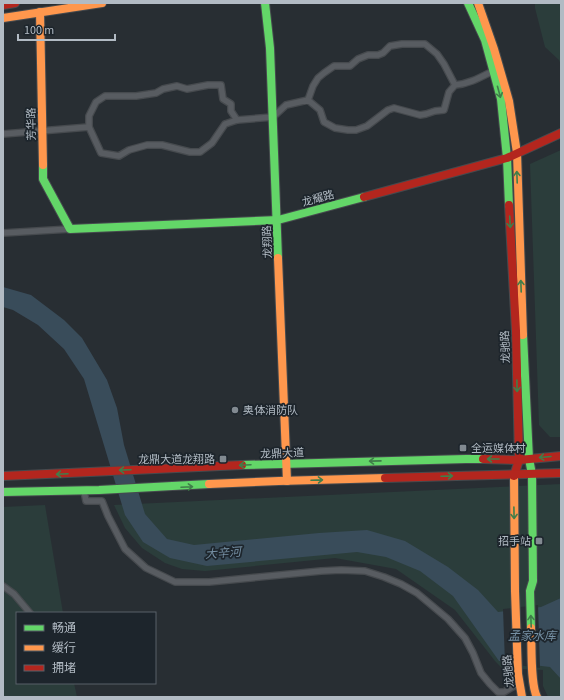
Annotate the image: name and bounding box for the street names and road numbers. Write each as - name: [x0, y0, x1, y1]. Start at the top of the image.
- street label: 芳华路: [24, 107, 39, 141]
- street label: 龙耀路: [300, 187, 336, 210]
- street label: 龙翔路: [259, 225, 276, 259]
- street label: 龙驰路: [497, 330, 514, 364]
- street label: 龙鼎大道: [260, 445, 304, 462]
- street label: 龙驰路: [500, 654, 517, 688]

